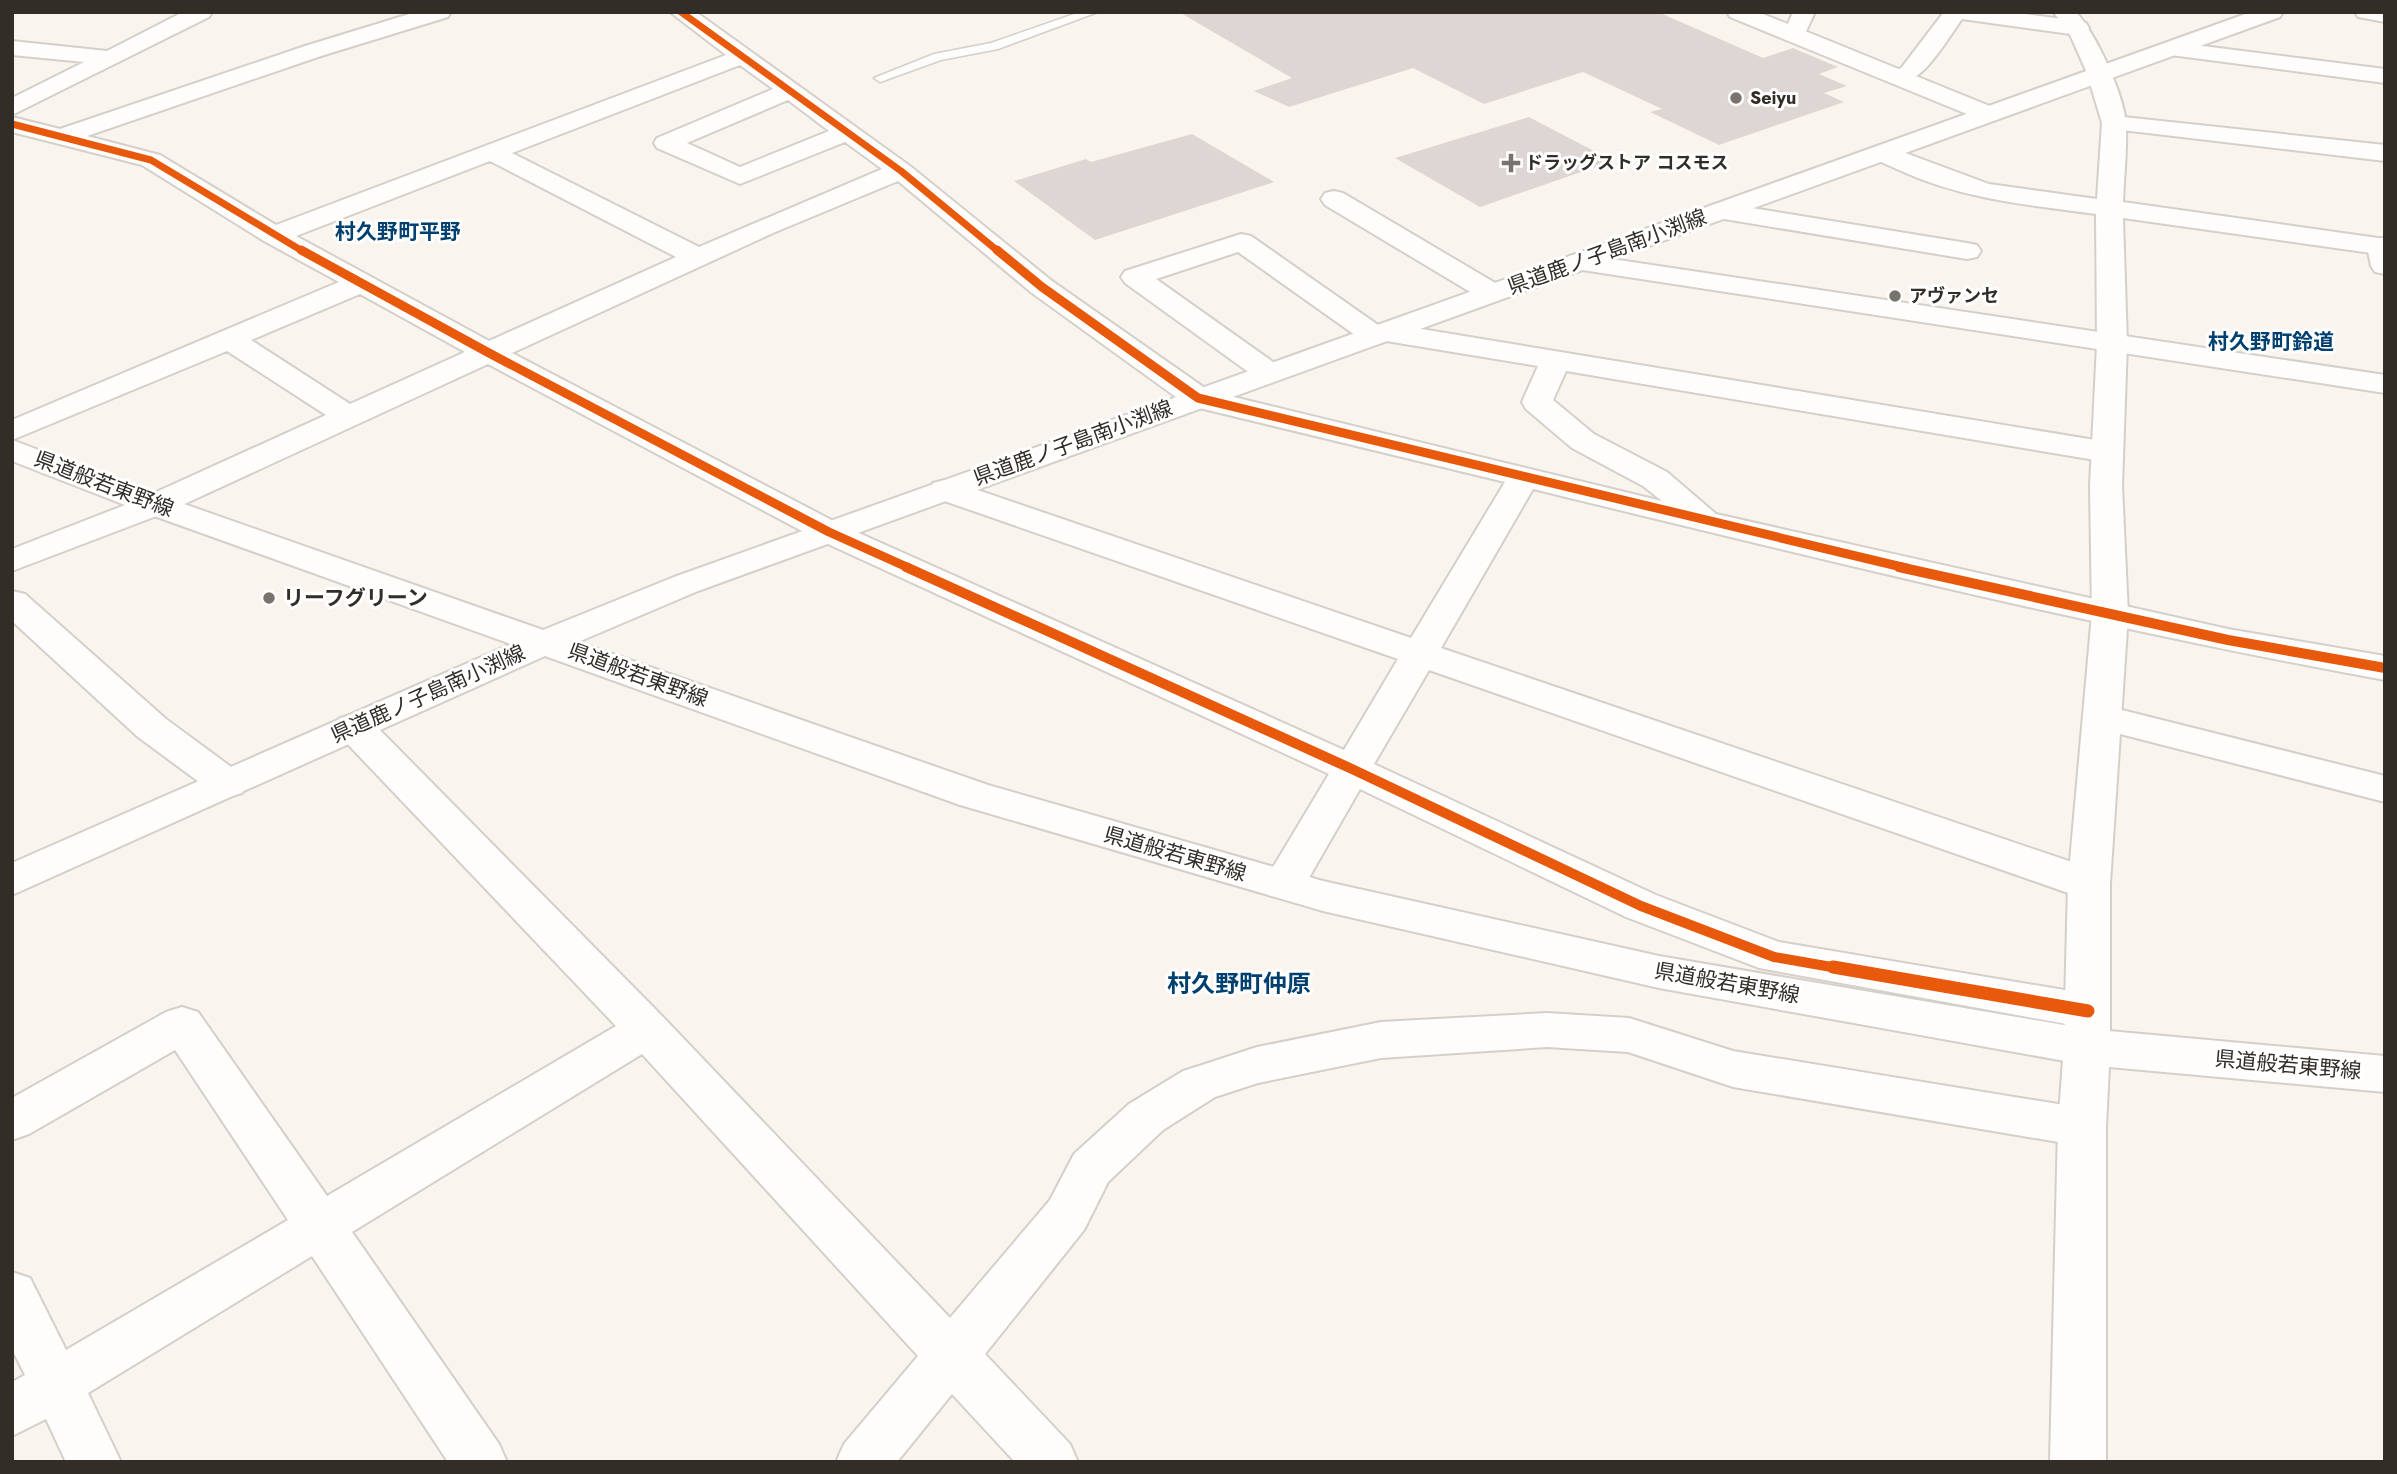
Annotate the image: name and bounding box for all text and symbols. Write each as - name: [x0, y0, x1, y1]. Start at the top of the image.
- place label: Seiyu: [1750, 85, 1796, 111]
- marker: Seiyu: [1728, 90, 1744, 106]
- place label: ドラッグストア コスモス: [1525, 150, 1728, 176]
- marker: ドラッグストア コスモス: [1503, 155, 1519, 171]
- street label: 県道鹿ノ子島南小渕線: [1503, 202, 1711, 302]
- district label: 村久野町平野: [335, 217, 461, 247]
- place label: アヴァンセ: [1909, 283, 1999, 309]
- marker: アヴァンセ: [1887, 288, 1903, 304]
- district label: 村久野町鈴道: [2208, 327, 2334, 357]
- street label: 県道鹿ノ子島南小渕線: [969, 393, 1177, 493]
- street label: 県道般若東野線: [30, 444, 178, 524]
- place label: リーフグリーン: [283, 583, 428, 613]
- marker: リーフグリーン: [261, 590, 277, 606]
- street label: 県道般若東野線: [564, 636, 712, 714]
- street label: 県道鹿ノ子島南小渕線: [326, 638, 530, 750]
- street label: 県道般若東野線: [1100, 819, 1250, 889]
- street label: 県道般若東野線: [1652, 955, 1802, 1011]
- district label: 村久野町仲原: [1167, 966, 1311, 1001]
- street label: 県道般若東野線: [2213, 1044, 2363, 1086]

